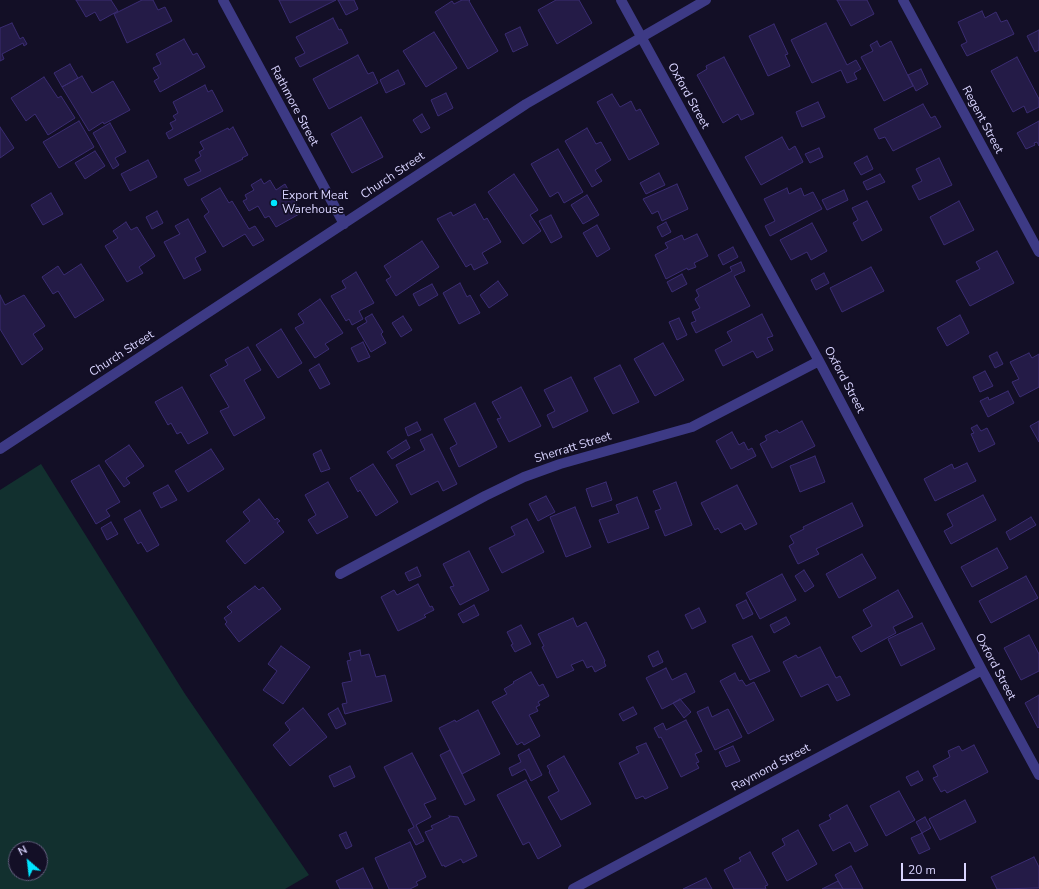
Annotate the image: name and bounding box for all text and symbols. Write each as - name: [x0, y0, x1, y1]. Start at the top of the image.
- street label: Oxford Street: [664, 61, 712, 131]
- street label: Rathmore Street: [267, 63, 321, 149]
- street label: Regent Street: [958, 84, 1006, 156]
- street label: Church Street: [358, 149, 428, 203]
- place label: Export Meat Warehouse: [282, 189, 348, 217]
- marker: Export Meat Warehouse: [269, 198, 279, 208]
- street label: Church Street: [87, 328, 157, 380]
- street label: Oxford Street: [820, 344, 868, 416]
- street label: Sherratt Street: [533, 429, 613, 467]
- street label: Oxford Street: [971, 631, 1019, 703]
- street label: Raymond Street: [729, 741, 813, 795]
- north arrow: [8, 841, 48, 881]
- text: N: [15, 842, 30, 859]
- scale bar: [903, 855, 968, 881]
- text: 20 m: [908, 862, 936, 878]

